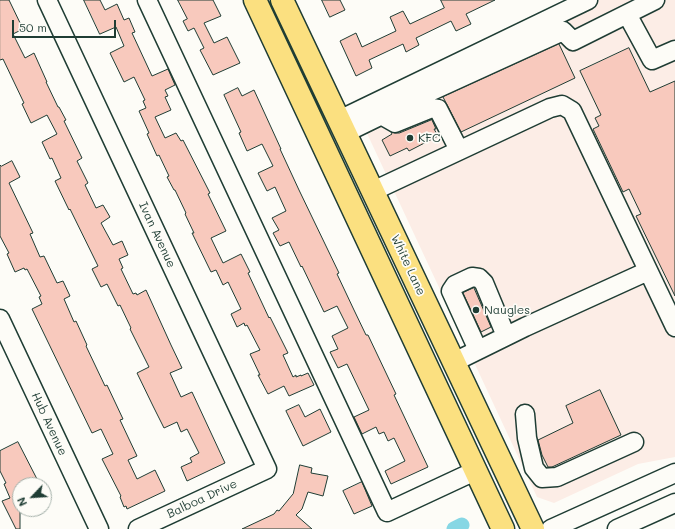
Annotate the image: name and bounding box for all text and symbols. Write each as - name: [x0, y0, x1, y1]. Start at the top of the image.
- scale bar: [14, 12, 118, 38]
- text: 50 m: [19, 19, 47, 35]
- place label: KFC: [418, 131, 441, 145]
- marker: KFC: [405, 133, 415, 143]
- street label: Ivan Avenue: [135, 200, 179, 270]
- street label: White Lane: [388, 232, 428, 298]
- place label: Naugles: [484, 303, 530, 317]
- marker: Naugles: [471, 305, 481, 315]
- street label: Hub Avenue: [28, 390, 70, 458]
- street label: Balboa Drive: [165, 476, 239, 522]
- north arrow: [12, 477, 52, 517]
- text: N: [13, 495, 30, 509]

